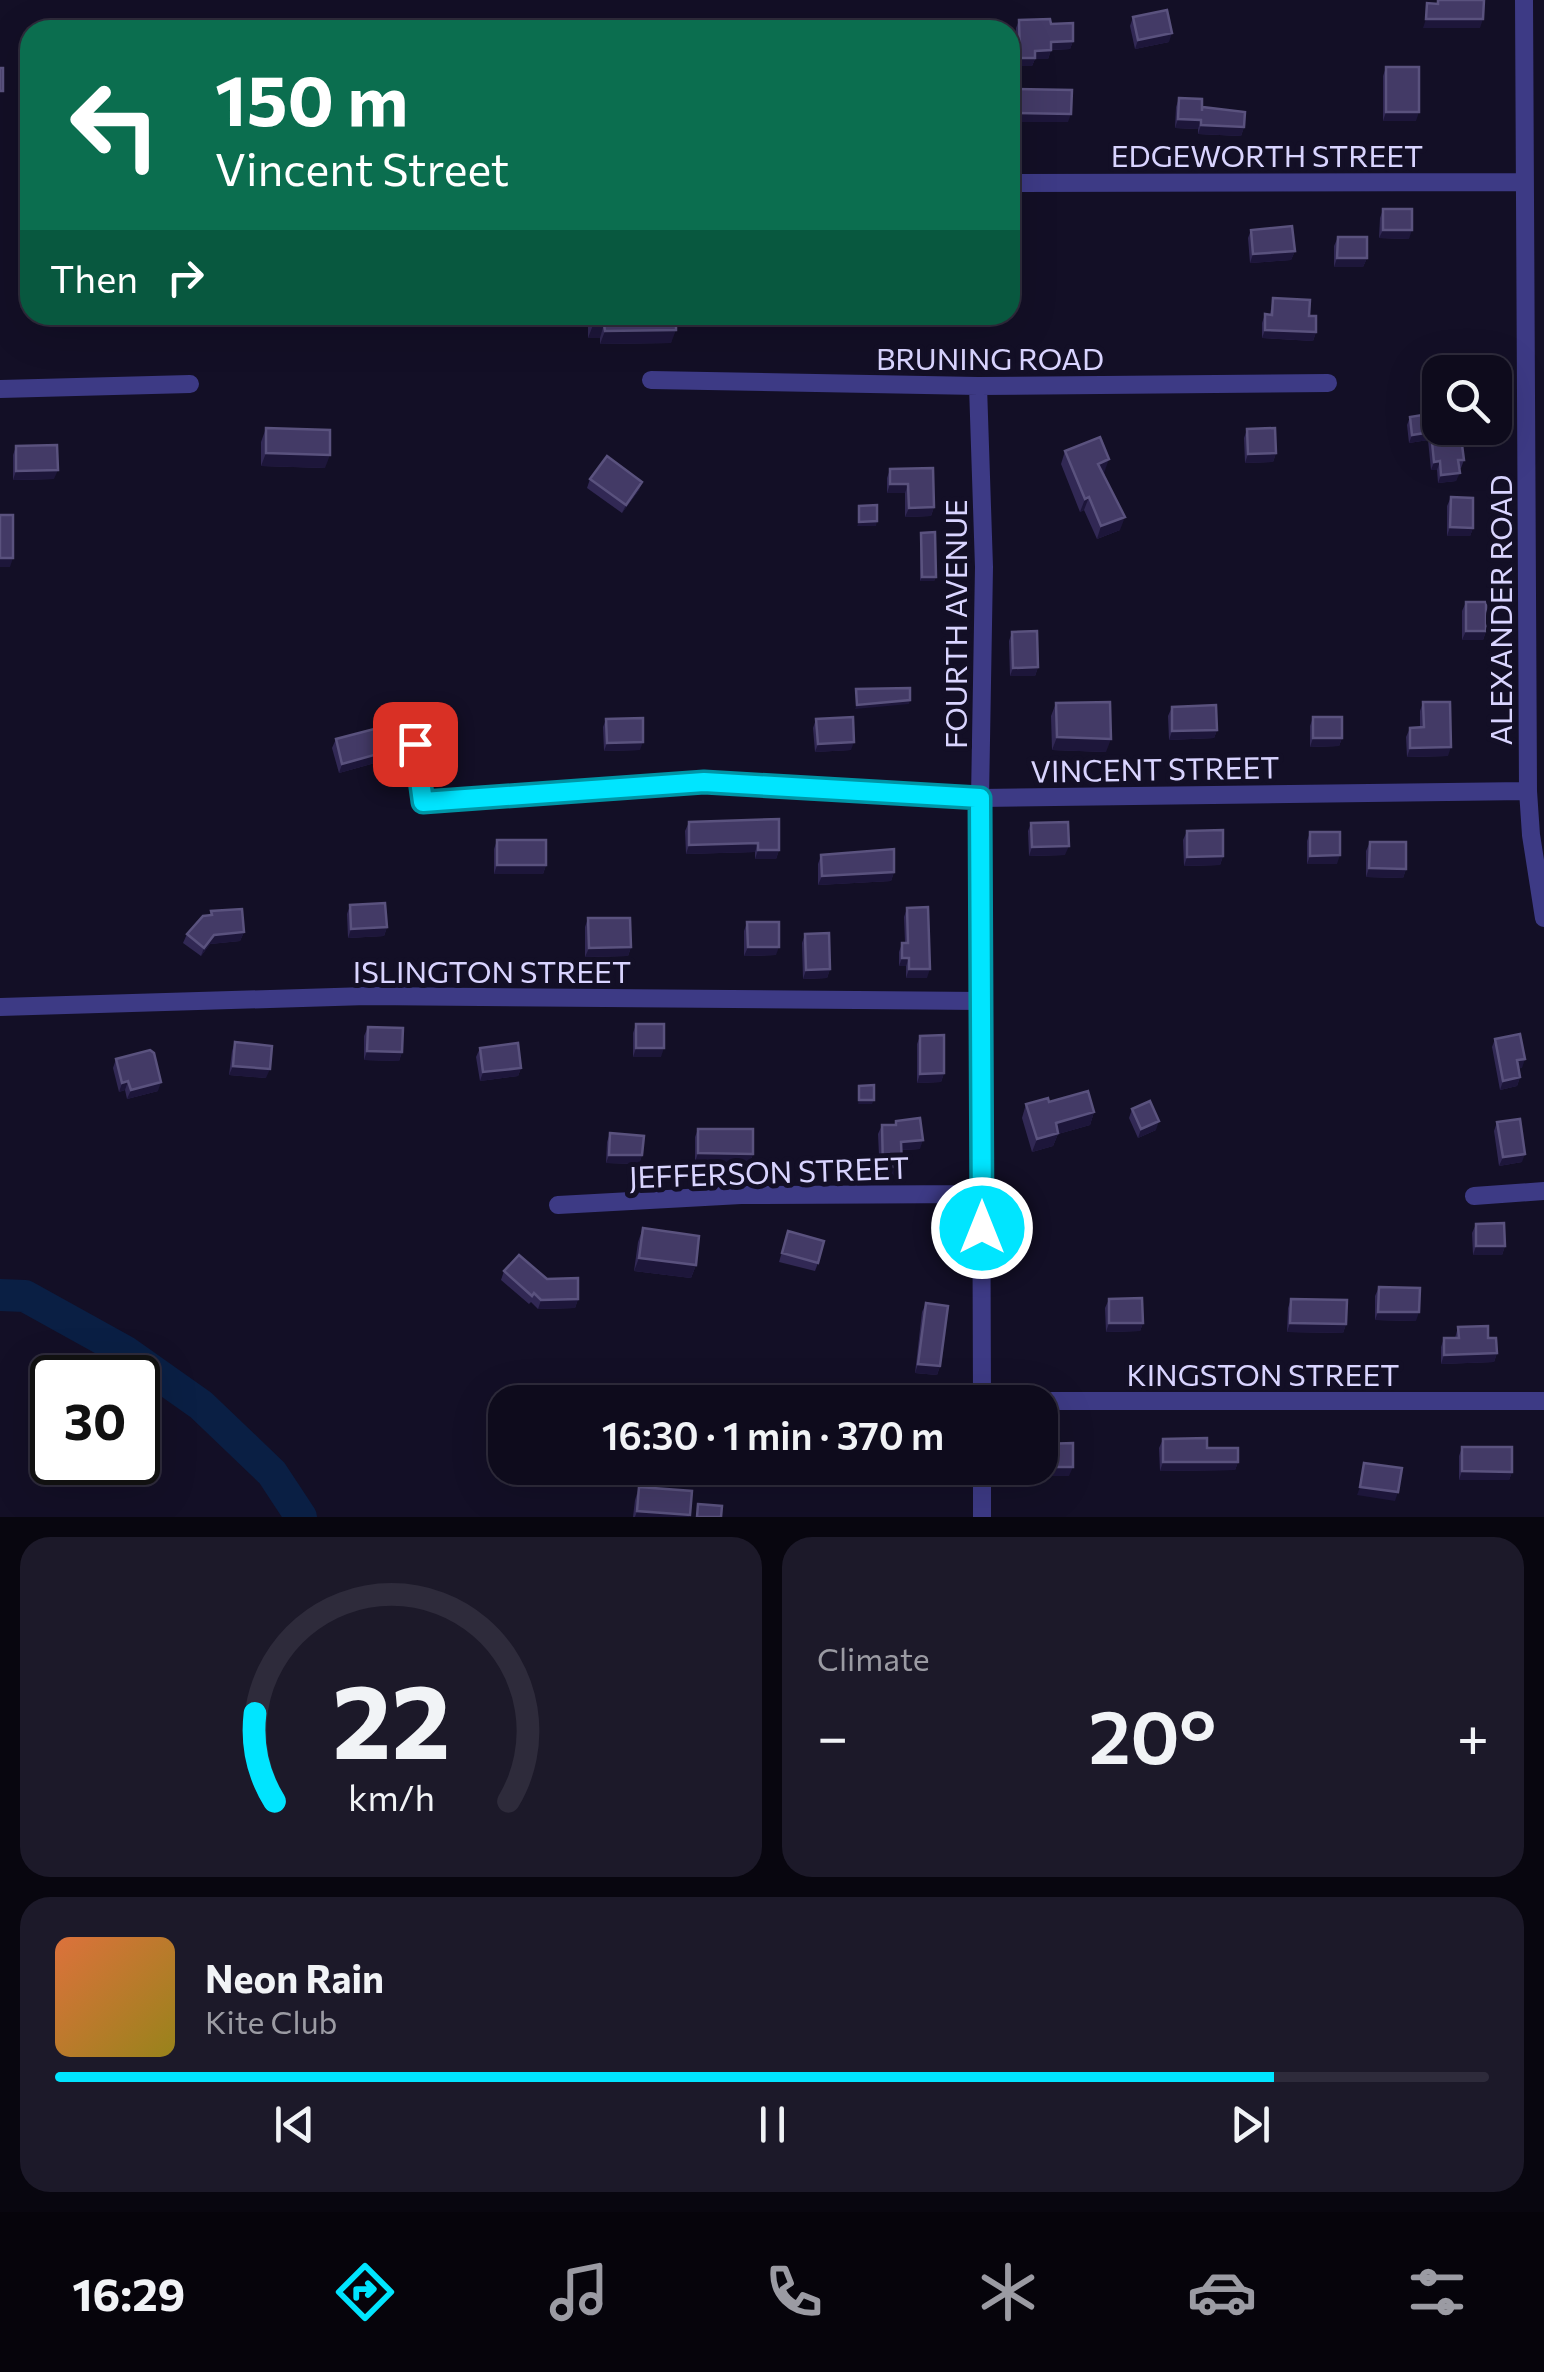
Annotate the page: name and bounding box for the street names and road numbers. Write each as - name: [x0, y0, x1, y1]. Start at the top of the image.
- street label: EDGEWORTH STREET: [1111, 136, 1423, 173]
- street label: BRUNING ROAD: [876, 339, 1104, 376]
- street label: ALEXANDER ROAD: [1481, 474, 1518, 746]
- street label: FOURTH AVENUE: [936, 499, 973, 749]
- street label: VINCENT STREET: [1030, 747, 1280, 789]
- street label: ISLINGTON STREET: [353, 952, 631, 989]
- street label: JEFFERSON STREET: [628, 1148, 910, 1194]
- street label: KINGSTON STREET: [1127, 1355, 1399, 1392]

